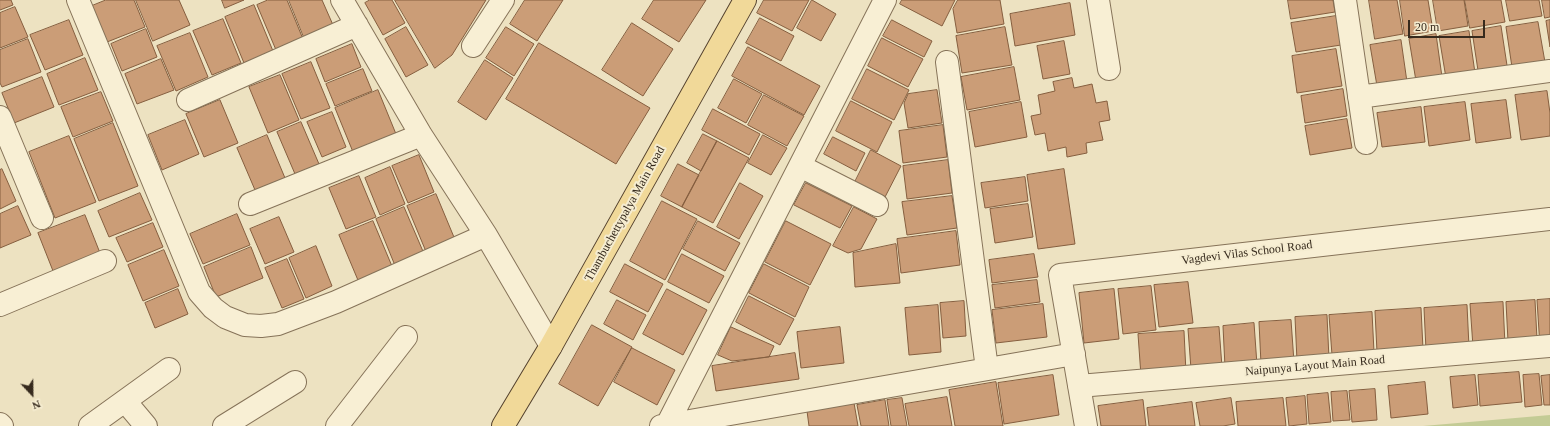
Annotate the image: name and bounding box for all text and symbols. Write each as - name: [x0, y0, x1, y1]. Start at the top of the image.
- scale bar: [1410, 12, 1487, 38]
- text: 20 m: [1415, 20, 1439, 34]
- street label: Thambuchettypalya Main Road: [582, 144, 668, 284]
- street label: Vagdevi Vilas School Road: [1181, 238, 1313, 268]
- street label: Naipunya Layout Main Road: [1244, 353, 1386, 379]
- north arrow: [12, 374, 52, 414]
- text: N: [31, 398, 42, 412]

